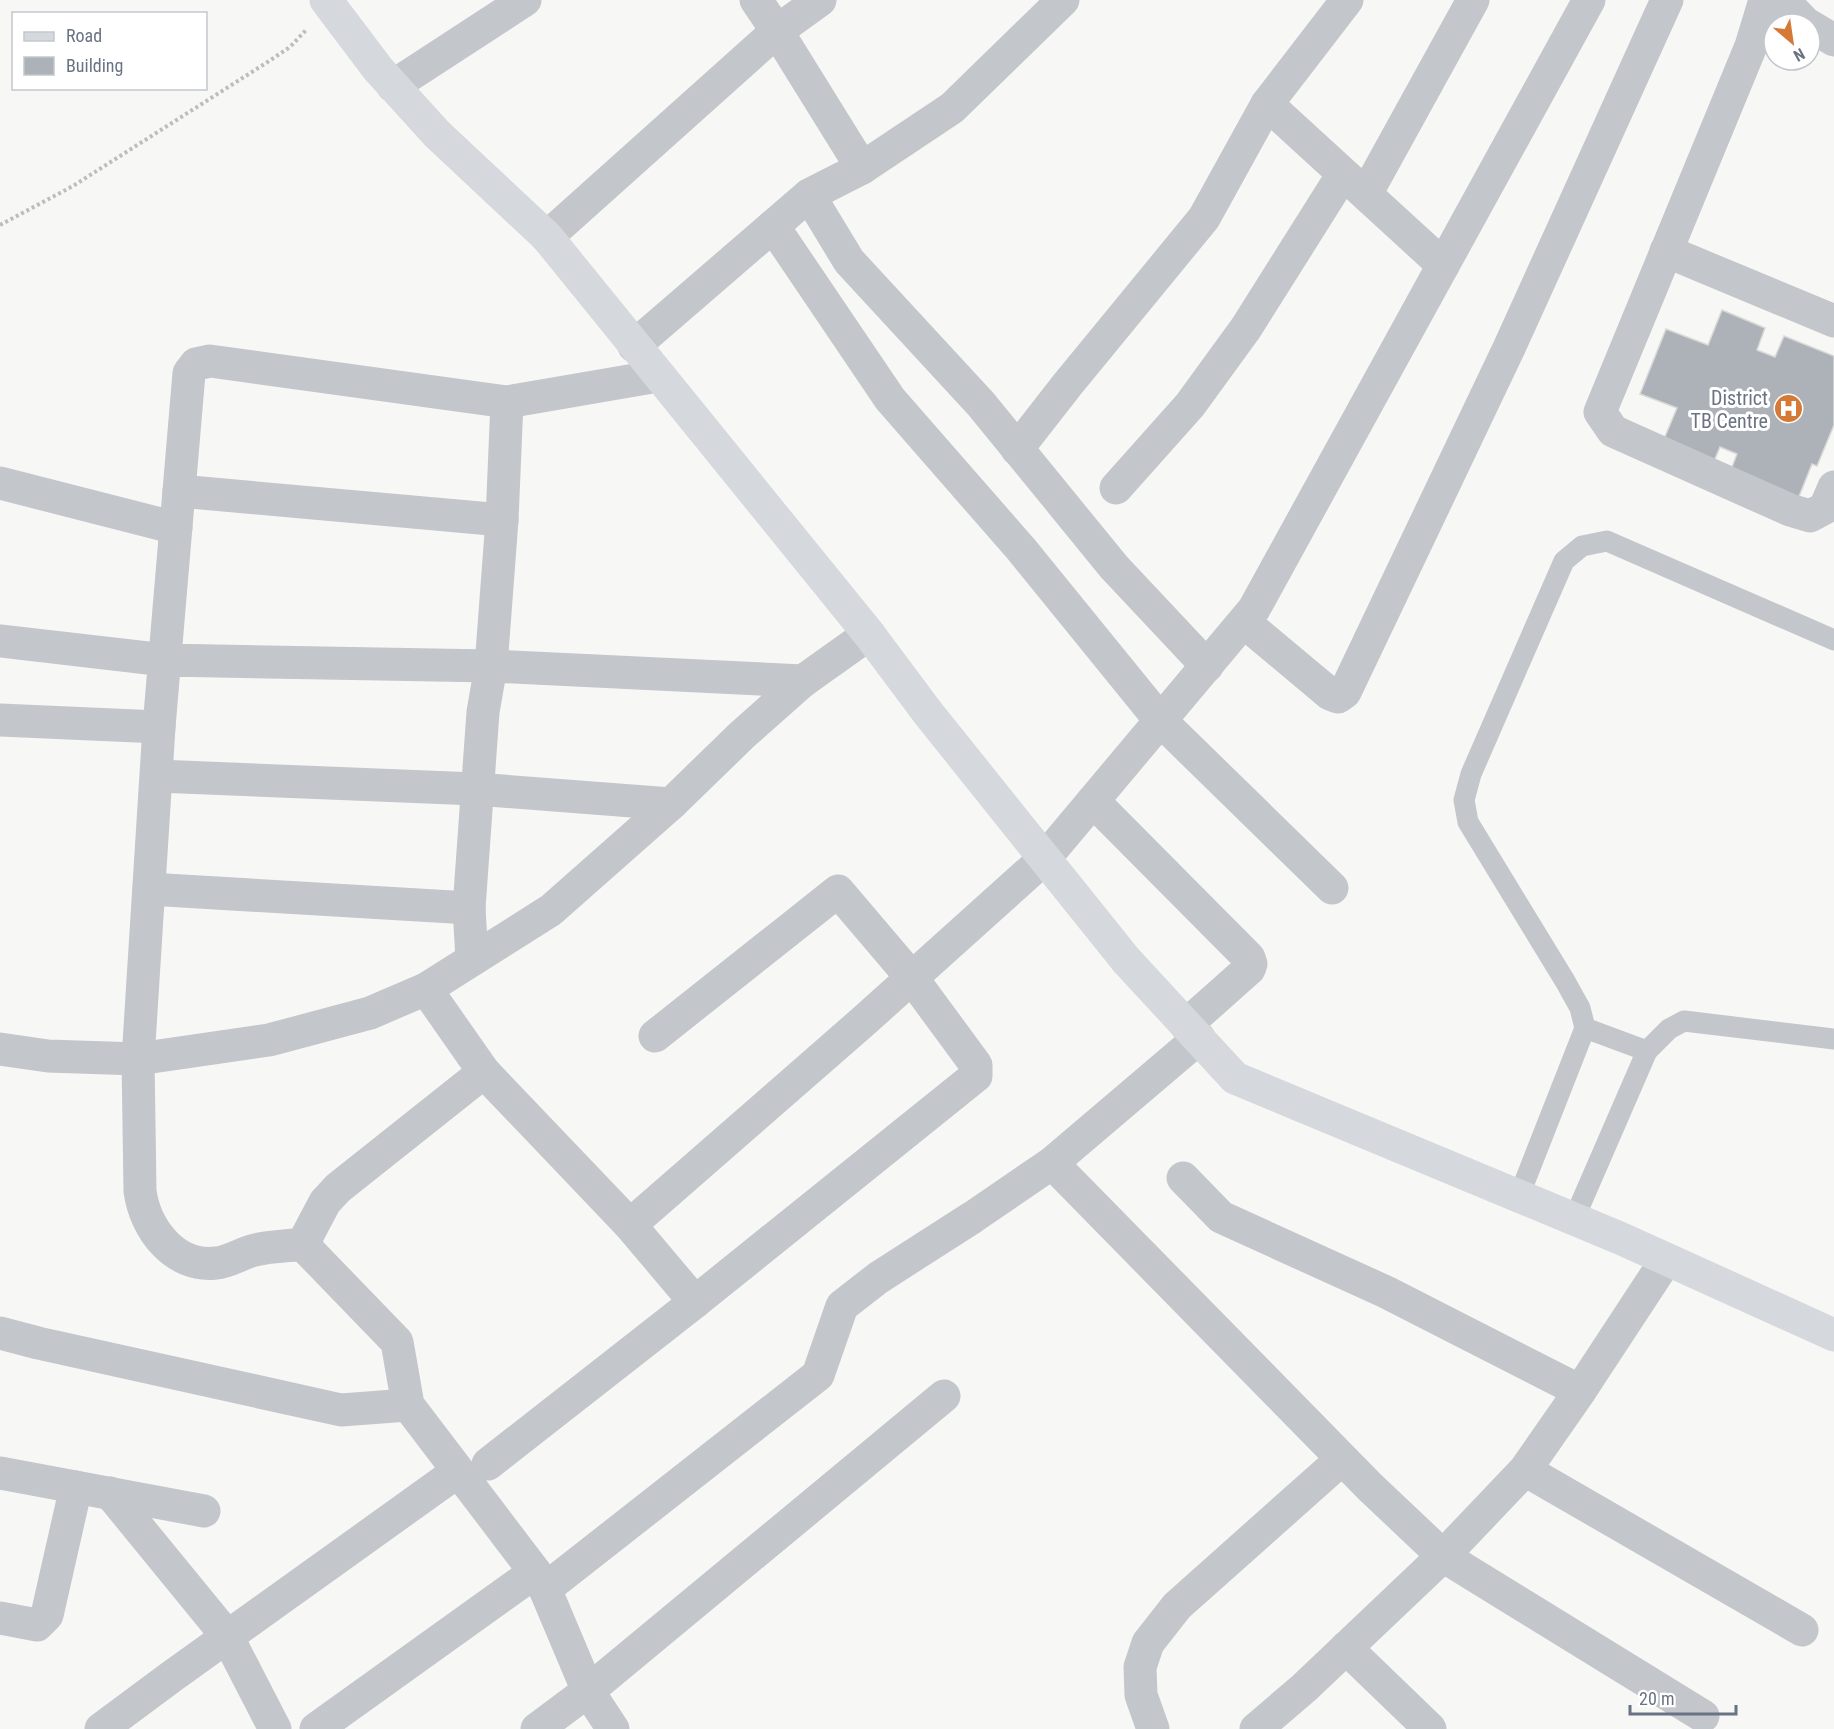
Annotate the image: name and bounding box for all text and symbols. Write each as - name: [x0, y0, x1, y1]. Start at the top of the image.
- legend: [12, 12, 207, 90]
- north arrow: [1762, 12, 1822, 72]
- text: Road: [66, 25, 102, 46]
- text: N: [1790, 44, 1808, 65]
- text: Building: [66, 55, 123, 76]
- place label: District TB Centre: [1690, 386, 1768, 433]
- hospital icon: District TB Centre: [1773, 393, 1805, 425]
- scale bar: [1630, 1678, 1736, 1716]
- text: 20 m: [1639, 1688, 1674, 1709]

